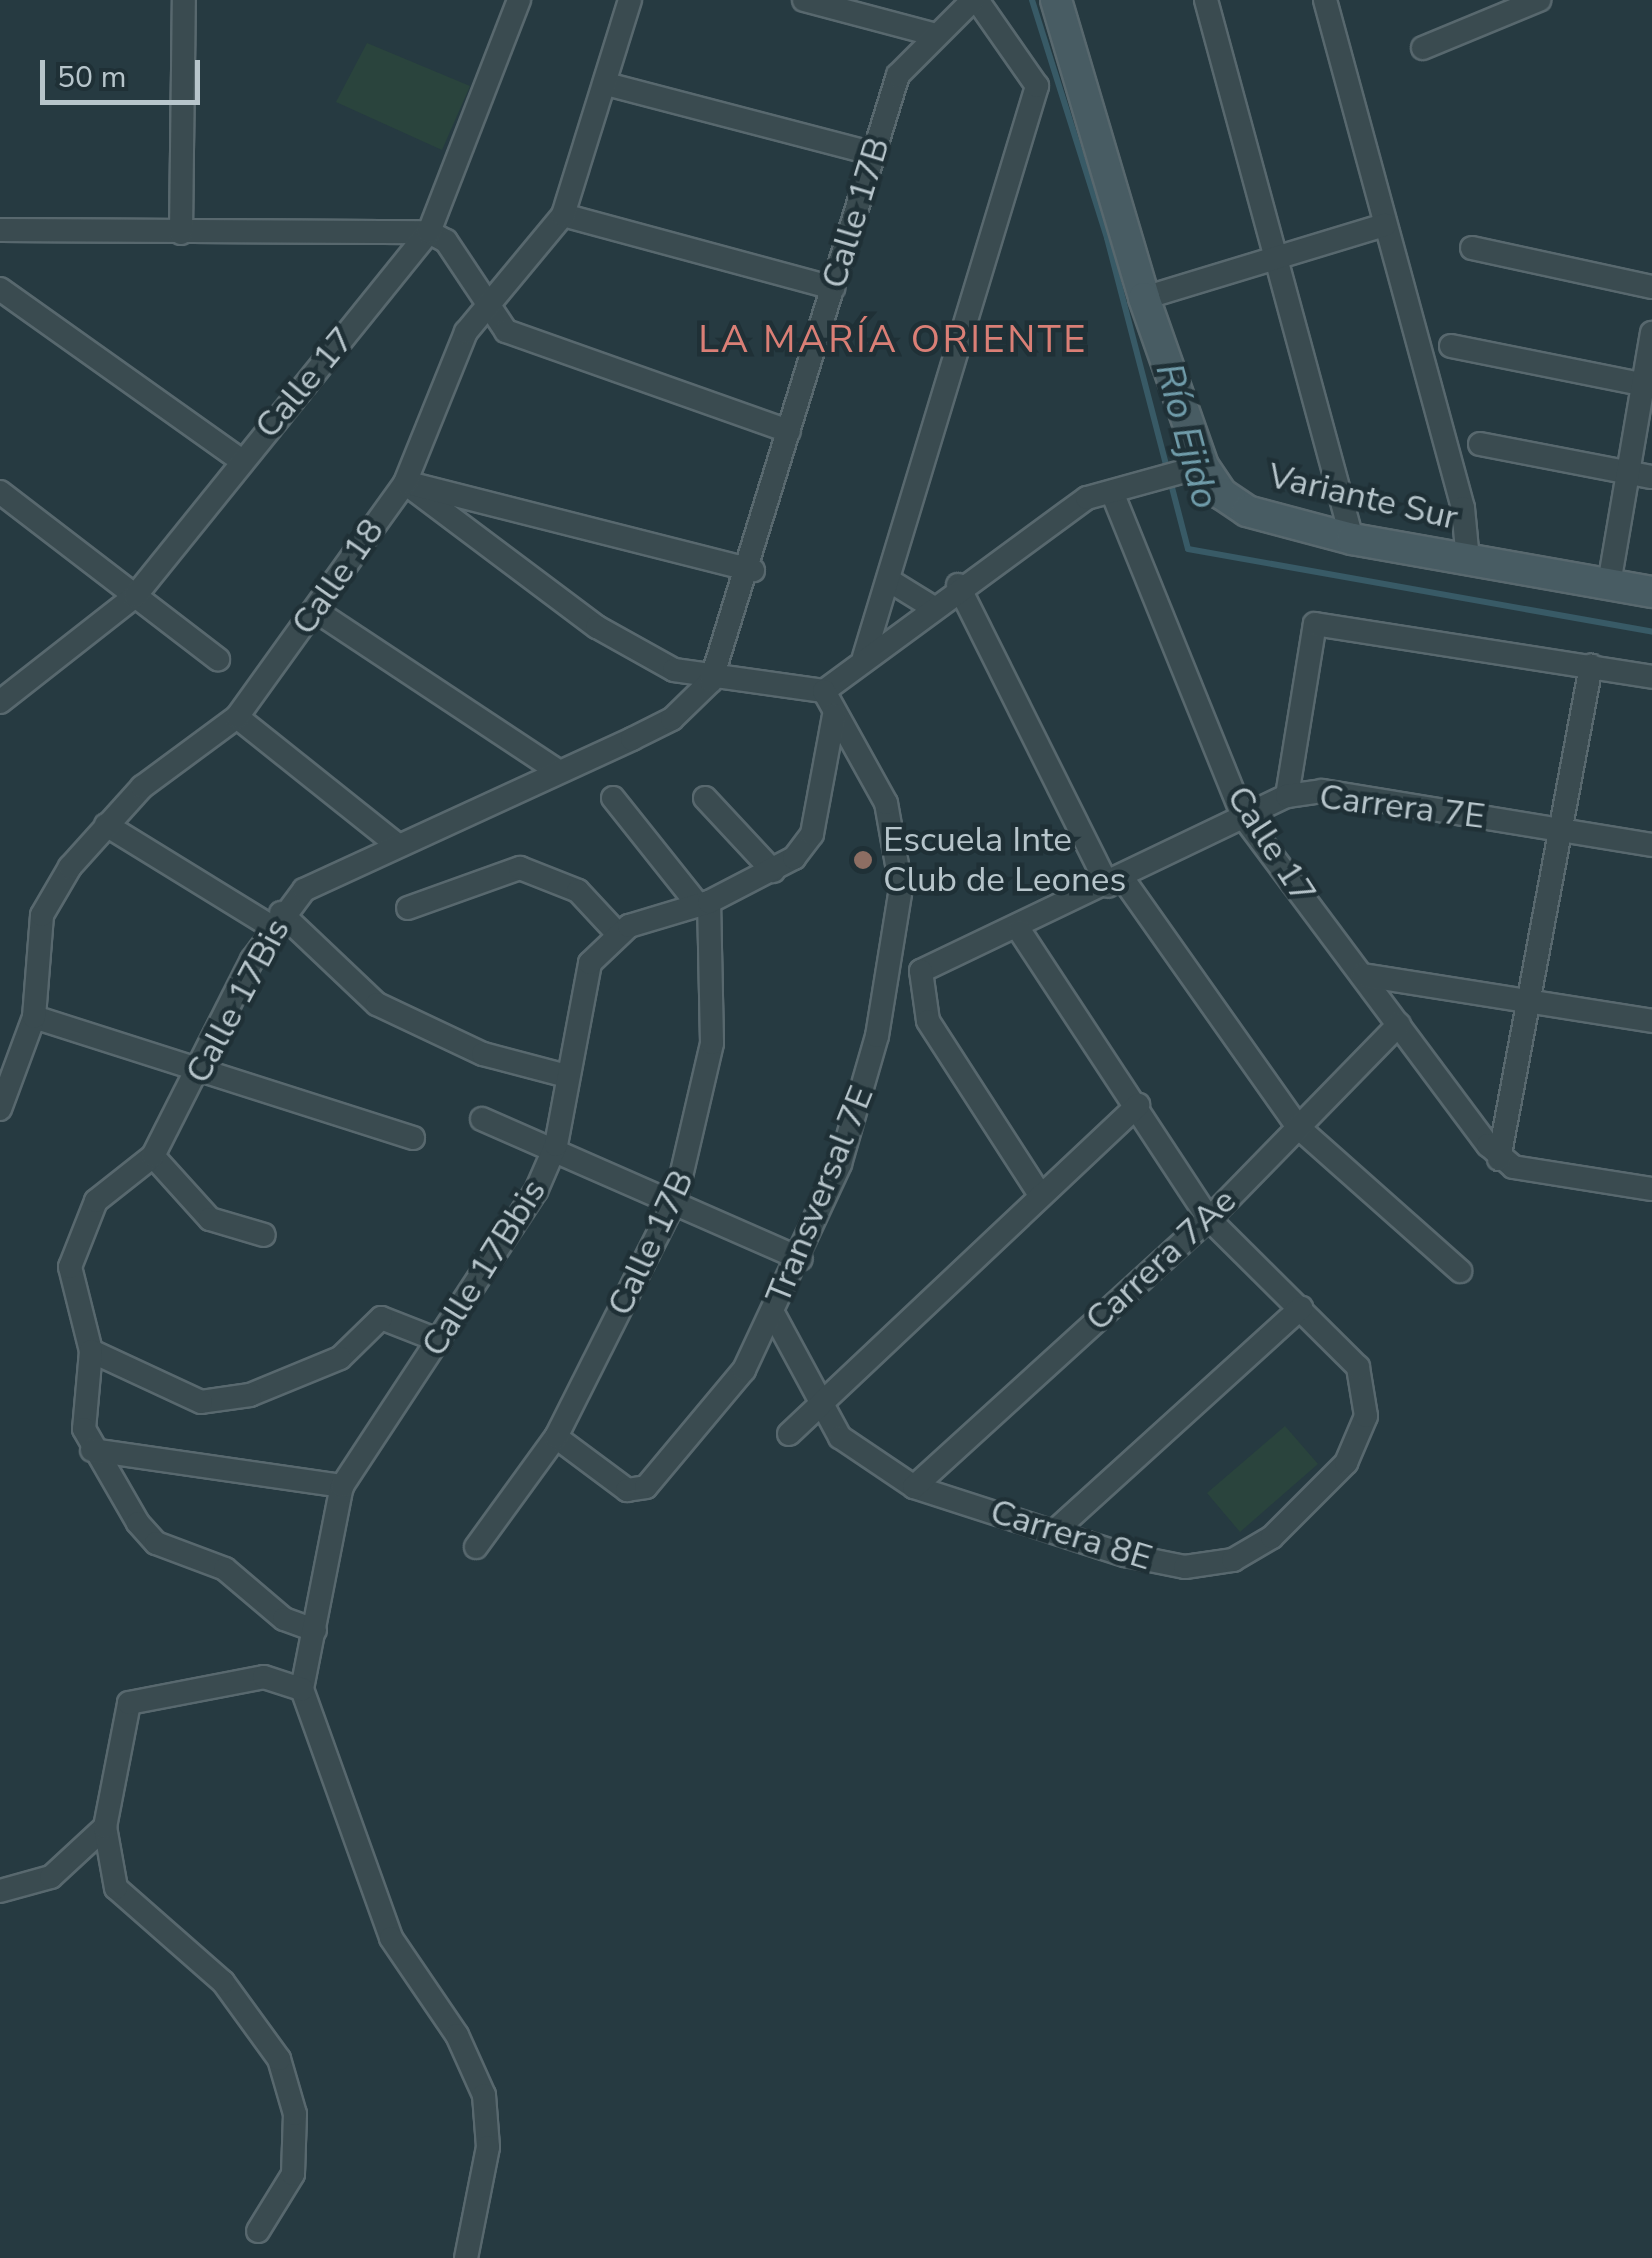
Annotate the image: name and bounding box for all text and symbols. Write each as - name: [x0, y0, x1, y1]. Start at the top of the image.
- scale bar: [45, 40, 205, 102]
- text: 50 m: [57, 57, 126, 98]
- street label: Calle 17B: [813, 133, 899, 293]
- district label: LA MARÍA ORIENTE: [698, 317, 1088, 363]
- street label: Calle 17: [247, 319, 363, 447]
- water label: Río Ejido: [1146, 358, 1228, 514]
- street label: Variante Sur: [1264, 455, 1462, 539]
- street label: Calle 18: [283, 511, 393, 643]
- street label: Carrera 7E: [1317, 776, 1487, 838]
- street label: Calle 17: [1218, 778, 1324, 912]
- place label: Escuela Inte Club de Leones: [883, 819, 1126, 901]
- marker: Escuela Inte Club de Leones: [852, 849, 874, 871]
- street label: Calle 17Bis: [177, 912, 299, 1090]
- street label: Transversal 7E: [757, 1080, 883, 1310]
- street label: Calle 17B: [599, 1164, 703, 1322]
- street label: Calle 17Bbis: [413, 1172, 555, 1364]
- street label: Carrera 7Ae: [1077, 1180, 1245, 1340]
- street label: Carrera 8E: [985, 1491, 1157, 1579]

